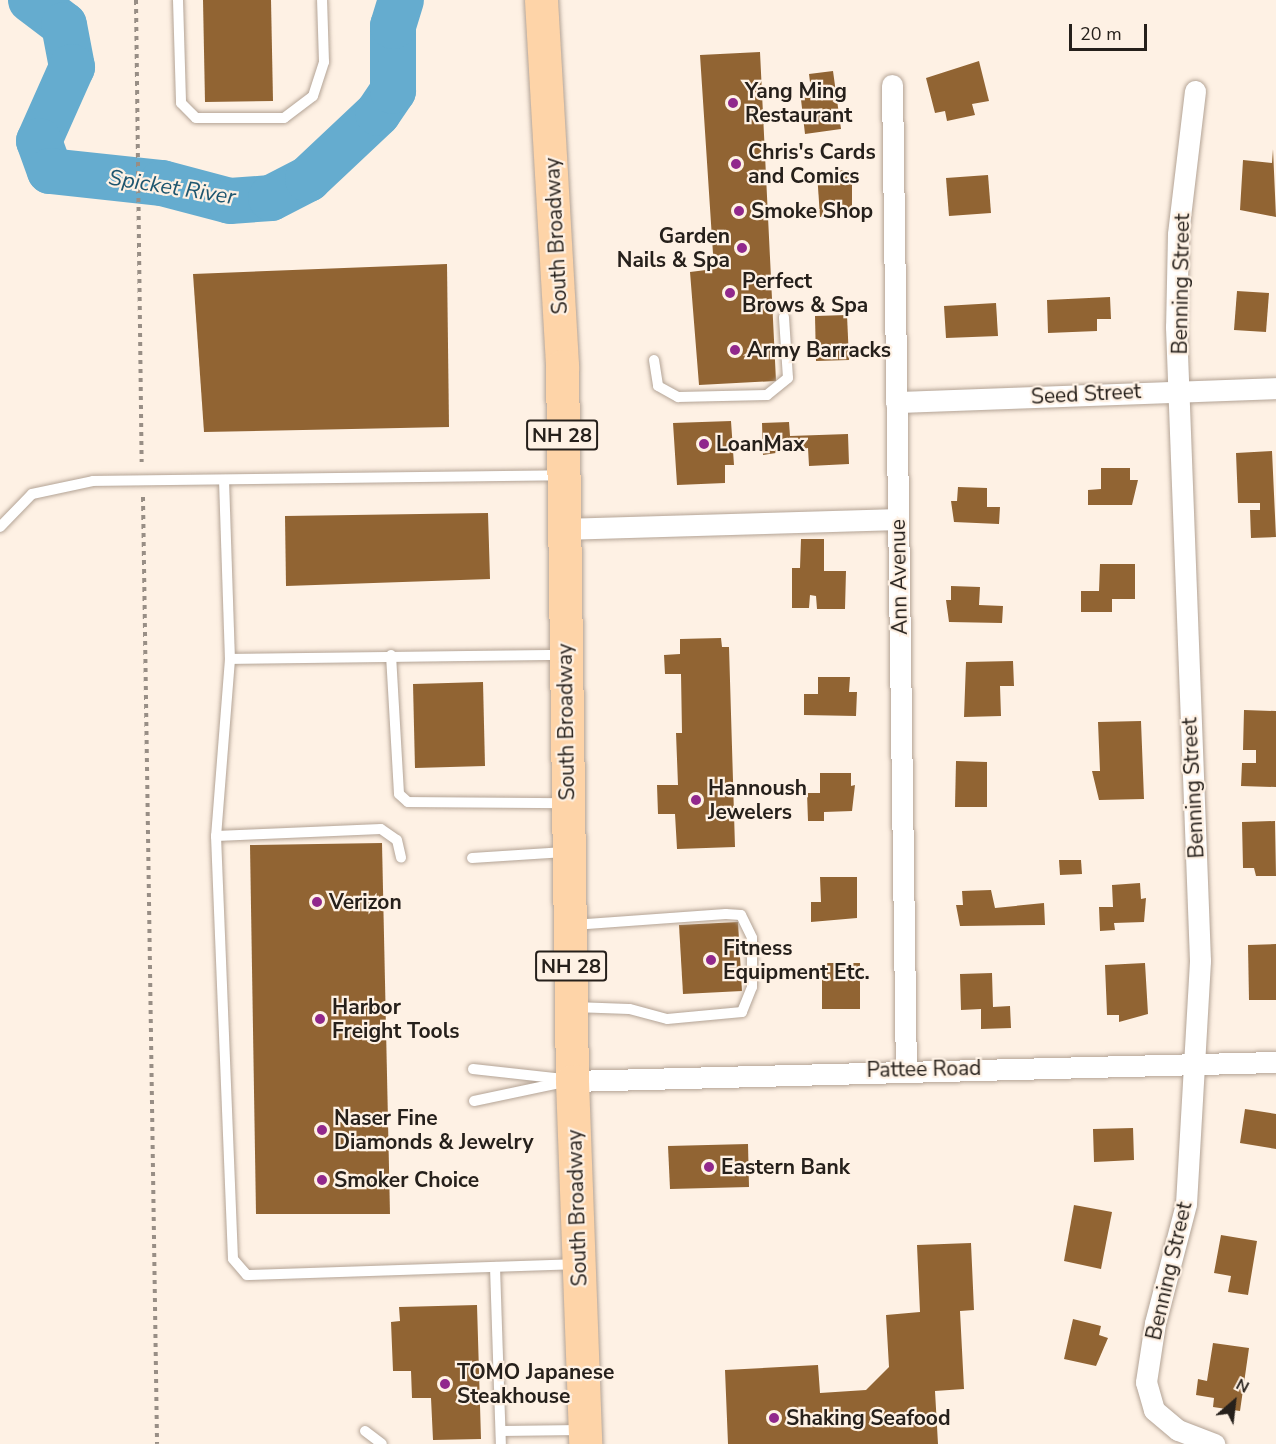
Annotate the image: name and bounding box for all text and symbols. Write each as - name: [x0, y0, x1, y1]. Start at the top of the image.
- scale bar: [1072, 12, 1150, 50]
- text: 20 m: [1080, 22, 1122, 46]
- place label: Yang Ming Restaurant: [745, 78, 852, 128]
- marker: Yang Ming Restaurant: [726, 96, 740, 110]
- place label: Chris's Cards and Comics: [748, 139, 876, 189]
- street label: South Broadway: [539, 157, 573, 315]
- marker: Chris's Cards and Comics: [729, 157, 743, 171]
- water label: Spicket River: [107, 165, 237, 211]
- place label: Smoke Shop: [751, 198, 873, 224]
- marker: Smoke Shop: [732, 204, 746, 218]
- street label: Benning Street: [1167, 213, 1195, 355]
- place label: Garden Nails & Spa: [617, 223, 730, 273]
- marker: Garden Nails & Spa: [735, 241, 749, 255]
- place label: Perfect Brows & Spa: [742, 268, 868, 318]
- marker: Perfect Brows & Spa: [723, 286, 737, 300]
- place label: Army Barracks: [747, 337, 891, 363]
- marker: Army Barracks: [728, 343, 742, 357]
- street label: Seed Street: [1030, 379, 1142, 409]
- road number: NH 28: [526, 418, 598, 452]
- place label: LoanMax: [716, 431, 805, 457]
- marker: LoanMax: [697, 437, 711, 451]
- street label: Ann Avenue: [885, 519, 913, 635]
- street label: South Broadway: [552, 643, 580, 801]
- street label: Benning Street: [1177, 717, 1209, 859]
- place label: Hannoush Jewelers: [708, 775, 807, 825]
- marker: Hannoush Jewelers: [689, 793, 703, 807]
- place label: Verizon: [329, 889, 402, 915]
- marker: Verizon: [310, 895, 324, 909]
- place label: Fitness Equipment Etc.: [723, 935, 870, 985]
- road number: NH 28: [535, 949, 607, 983]
- marker: Fitness Equipment Etc.: [704, 953, 718, 967]
- place label: Harbor Freight Tools: [332, 994, 460, 1044]
- marker: Harbor Freight Tools: [313, 1012, 327, 1026]
- street label: Pattee Road: [866, 1055, 982, 1083]
- place label: Naser Fine Diamonds & Jewelry: [334, 1105, 533, 1155]
- marker: Naser Fine Diamonds & Jewelry: [315, 1123, 329, 1137]
- street label: South Broadway: [562, 1129, 592, 1287]
- place label: Eastern Bank: [721, 1154, 850, 1180]
- marker: Eastern Bank: [702, 1160, 716, 1174]
- place label: Smoker Choice: [334, 1167, 479, 1193]
- marker: Smoker Choice: [315, 1173, 329, 1187]
- street label: Benning Street: [1141, 1199, 1197, 1343]
- place label: TOMO Japanese Steakhouse: [457, 1359, 614, 1409]
- north arrow: [1204, 1372, 1264, 1432]
- text: N: [1232, 1374, 1253, 1399]
- marker: TOMO Japanese Steakhouse: [438, 1377, 452, 1391]
- place label: Shaking Seafood: [786, 1405, 951, 1431]
- marker: Shaking Seafood: [767, 1411, 781, 1425]

